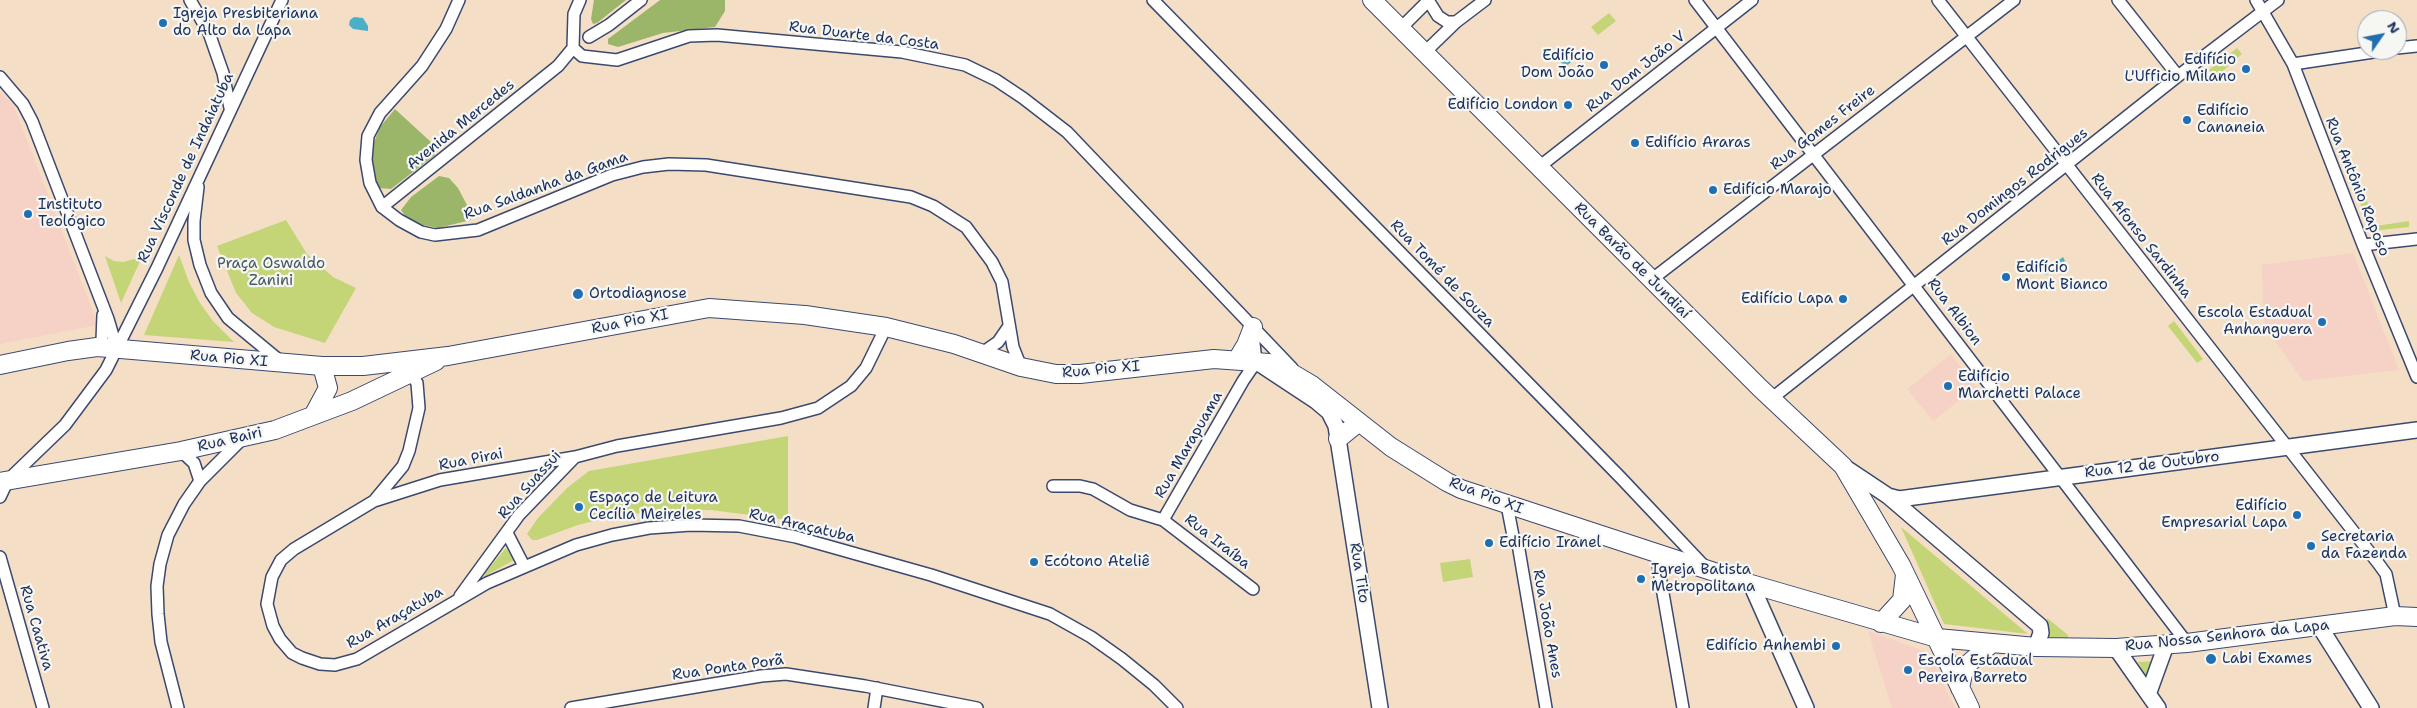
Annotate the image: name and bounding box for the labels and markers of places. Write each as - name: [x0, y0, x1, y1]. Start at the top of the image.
- place label: Igreja Presbiteriana do Alto da Lapa: [173, 5, 318, 40]
- marker: Igreja Presbiteriana do Alto da Lapa: [157, 17, 169, 29]
- place label: Edifício Dom João: [1521, 47, 1594, 82]
- place label: Edifício L'Ufficio Milano: [2125, 51, 2236, 86]
- marker: Edifício Dom João: [1598, 59, 1610, 71]
- marker: Edifício L'Ufficio Milano: [2240, 63, 2252, 75]
- place label: Edifício London: [1447, 96, 1558, 114]
- marker: Edifício London: [1562, 99, 1574, 111]
- place label: Edifício Cananeia: [2197, 102, 2265, 137]
- marker: Edifício Cananeia: [2181, 114, 2193, 126]
- place label: Edifício Araras: [1645, 134, 1751, 152]
- marker: Edifício Araras: [1629, 137, 1641, 149]
- place label: Edifício Marajo: [1723, 181, 1832, 199]
- marker: Edifício Marajo: [1707, 184, 1719, 196]
- place label: Instituto Teológico: [38, 196, 106, 231]
- marker: Instituto Teológico: [22, 208, 34, 220]
- place label: Edifício Mont Bianco: [2016, 259, 2108, 294]
- marker: Edifício Mont Bianco: [2000, 271, 2012, 283]
- place label: Ortodiagnose: [589, 285, 687, 303]
- marker: Ortodiagnose: [571, 287, 585, 301]
- place label: Edifício Lapa: [1741, 290, 1833, 308]
- marker: Edifício Lapa: [1837, 293, 1849, 305]
- place label: Escola Estadual Anhanguera: [2197, 304, 2312, 339]
- marker: Escola Estadual Anhanguera: [2316, 316, 2328, 328]
- place label: Edifício Marchetti Palace: [1958, 368, 2081, 403]
- marker: Edifício Marchetti Palace: [1942, 380, 1954, 392]
- place label: Espaço de Leitura Cecília Meireles: [589, 489, 718, 524]
- place label: Edifício Empresarial Lapa: [2161, 497, 2287, 532]
- marker: Espaço de Leitura Cecília Meireles: [573, 501, 585, 513]
- marker: Edifício Empresarial Lapa: [2291, 509, 2303, 521]
- place label: Secretaria da Fazenda: [2321, 528, 2407, 563]
- place label: Edifício Iranel: [1499, 534, 1601, 552]
- marker: Edifício Iranel: [1483, 537, 1495, 549]
- marker: Secretaria da Fazenda: [2305, 540, 2317, 552]
- place label: Ecótono Ateliê: [1044, 553, 1150, 571]
- marker: Ecótono Ateliê: [1028, 556, 1040, 568]
- place label: Igreja Batista Metropolitana: [1651, 561, 1755, 596]
- marker: Igreja Batista Metropolitana: [1635, 573, 1647, 585]
- place label: Edifício Anhembi: [1706, 637, 1826, 655]
- marker: Edifício Anhembi: [1830, 640, 1842, 652]
- place label: Labi Exames: [2222, 650, 2312, 668]
- place label: Escola Estadual Pereira Barreto: [1918, 652, 2033, 687]
- marker: Labi Exames: [2204, 652, 2218, 666]
- marker: Escola Estadual Pereira Barreto: [1902, 664, 1914, 676]

